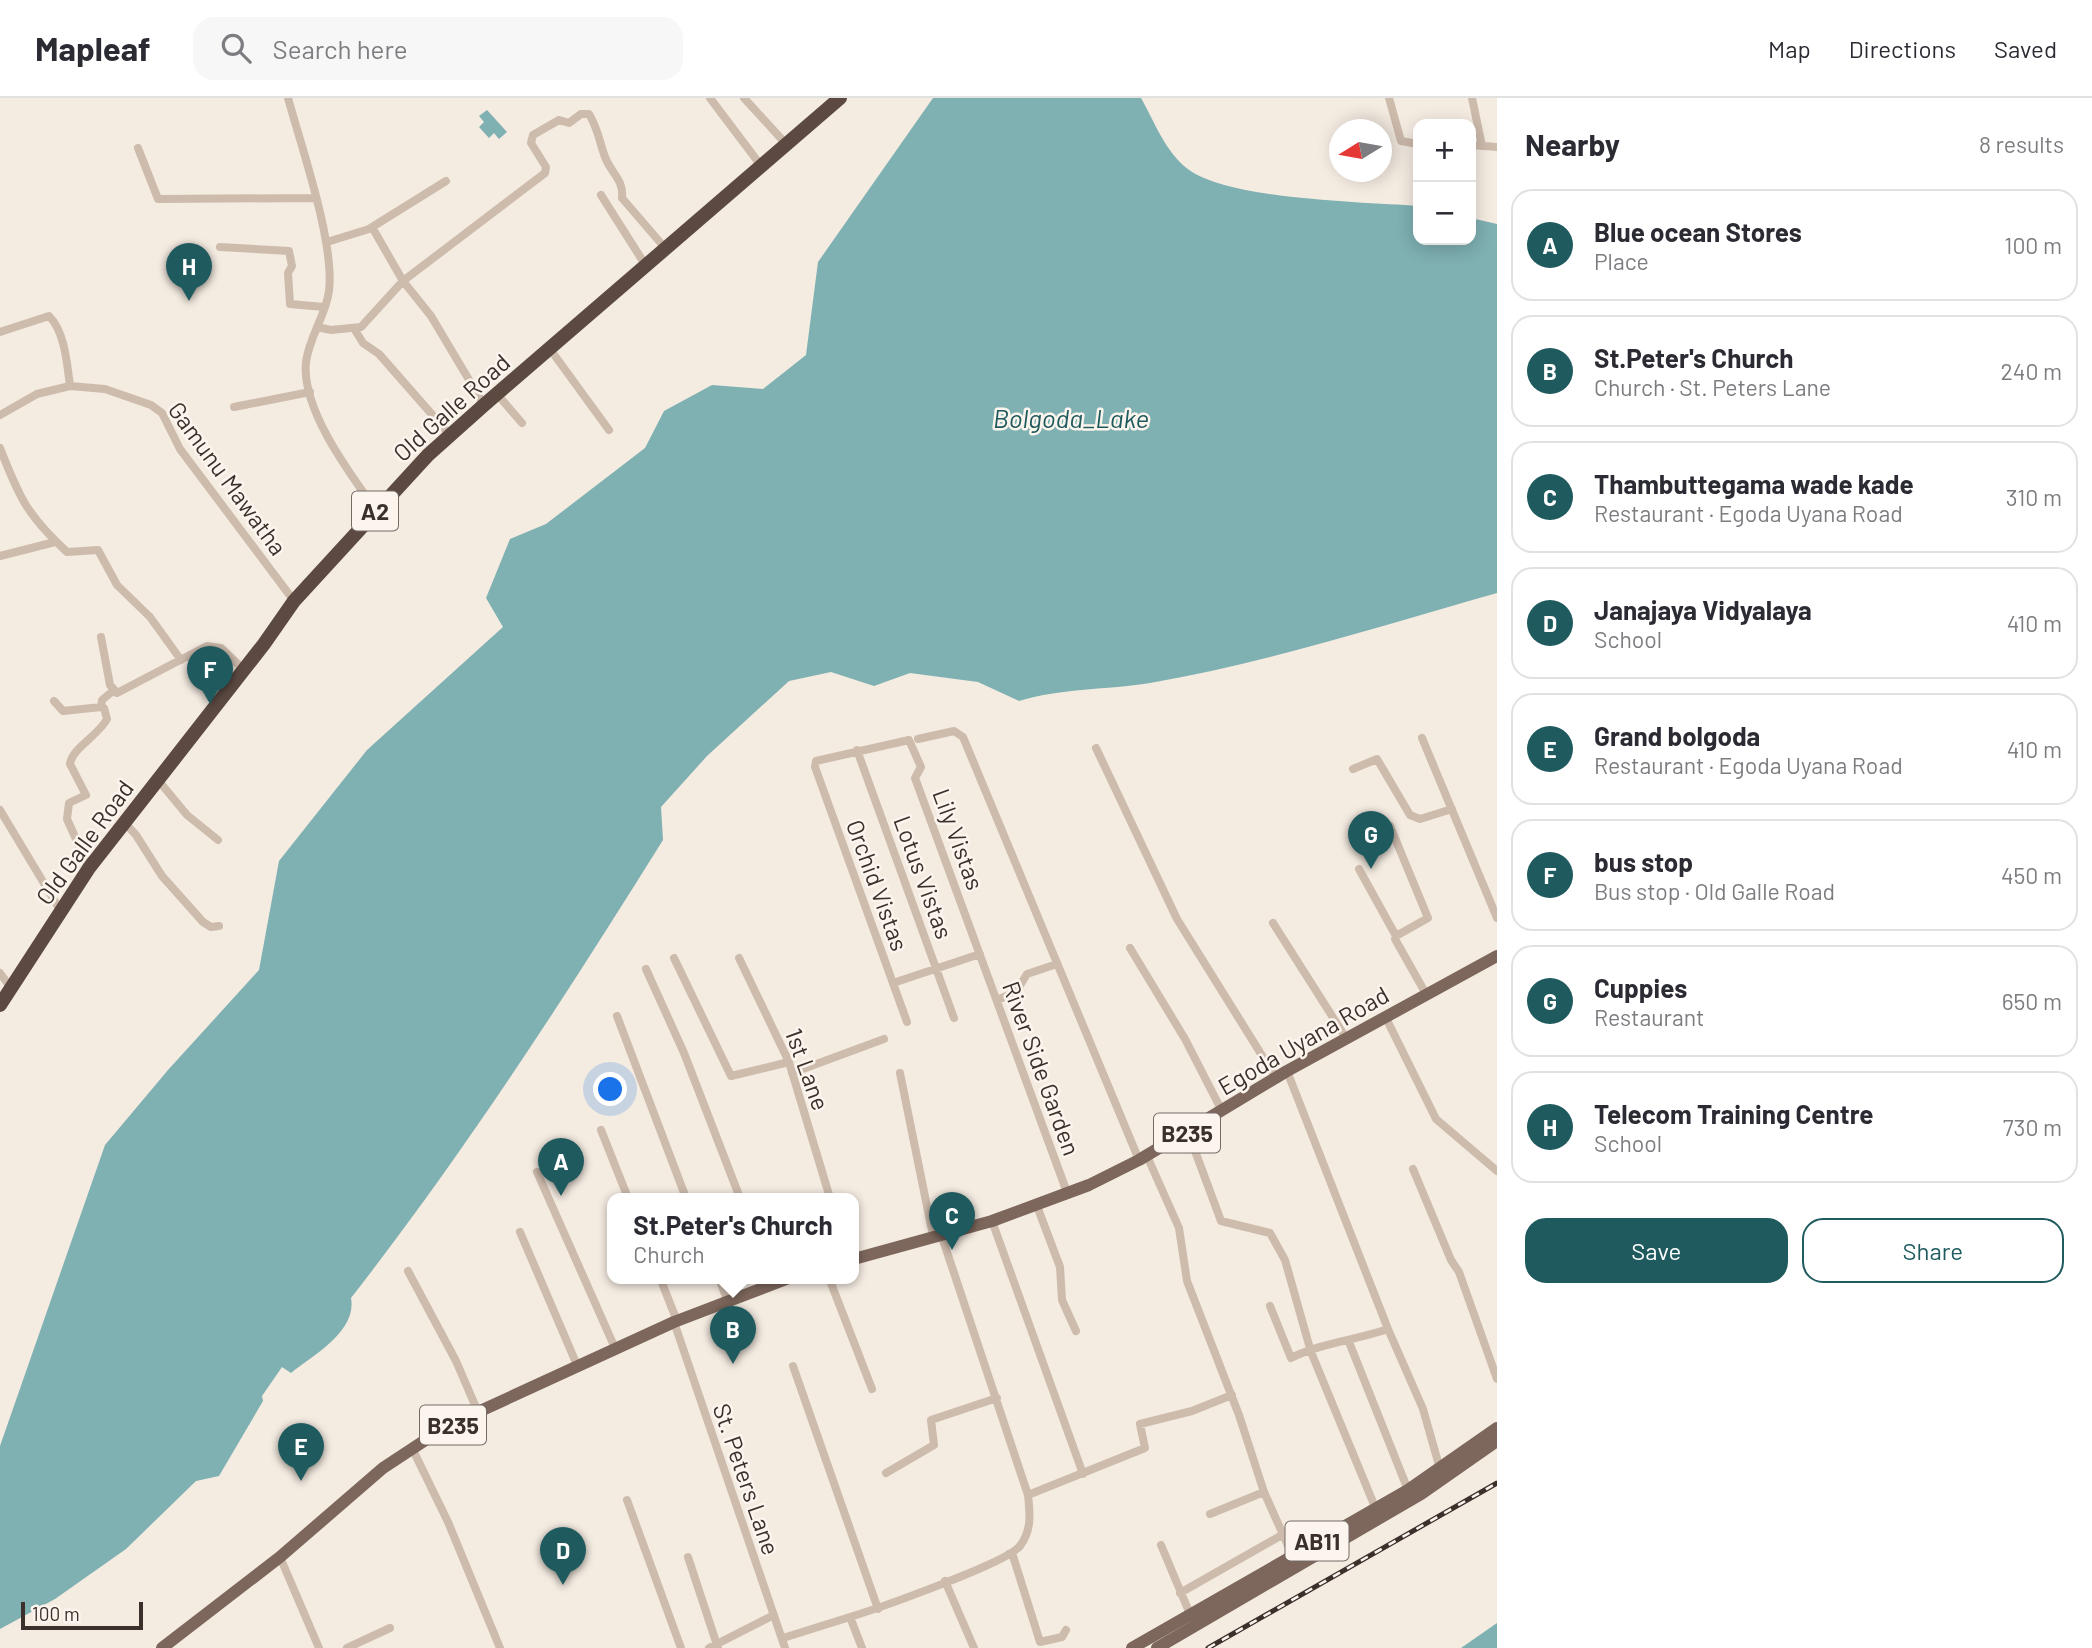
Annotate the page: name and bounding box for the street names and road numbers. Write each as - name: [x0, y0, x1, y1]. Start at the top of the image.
- street label: Old Galle Road: [387, 347, 515, 467]
- street label: Gamunu Mawatha: [163, 396, 293, 560]
- road number: A2: [352, 492, 398, 530]
- street label: Old Galle Road: [29, 774, 139, 910]
- street label: Lily Vistas: [927, 784, 991, 894]
- street label: Lotus Vistas: [888, 812, 960, 942]
- street label: Orchid Vistas: [841, 816, 915, 954]
- street label: River Side Garden: [997, 977, 1087, 1159]
- street label: Egoda Uyana Road: [1212, 979, 1394, 1101]
- street label: 1st Lane: [780, 1024, 836, 1114]
- road number: B235: [1154, 1114, 1220, 1152]
- street label: St. Peters Lane: [708, 1399, 786, 1559]
- road number: B235: [420, 1406, 486, 1444]
- road number: AB11: [1286, 1522, 1348, 1560]

